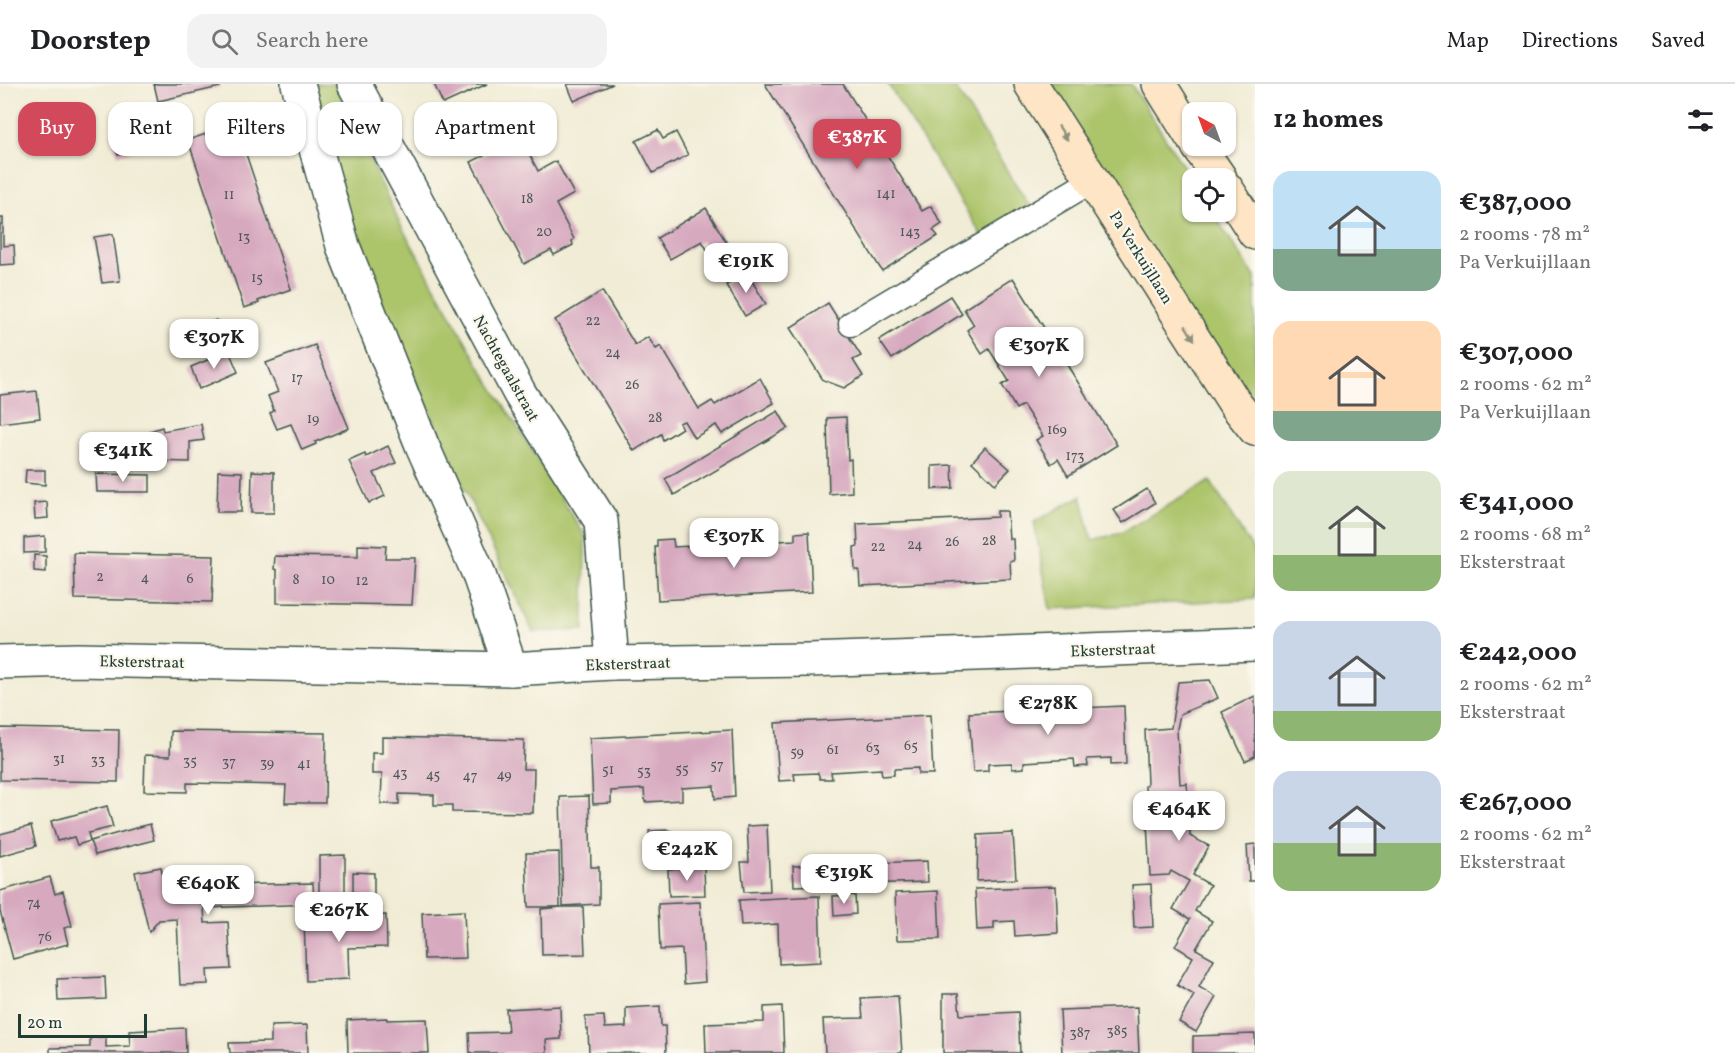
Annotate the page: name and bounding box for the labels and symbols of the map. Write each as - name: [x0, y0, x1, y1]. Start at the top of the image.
- north arrow: [1182, 102, 1236, 156]
- pin: €387K: [815, 119, 899, 170]
- one-way arrow: [1057, 125, 1068, 141]
- house number: 141: [876, 185, 896, 204]
- house number: 11: [224, 186, 234, 205]
- house number: 18: [521, 190, 533, 209]
- street label: Pa Verkuijllaan: [1103, 207, 1178, 309]
- house number: 20: [536, 223, 552, 242]
- house number: 143: [900, 223, 920, 242]
- house number: 13: [238, 228, 250, 247]
- pin: €191K: [704, 243, 788, 294]
- house number: 15: [251, 269, 263, 288]
- street label: Nachtegaalstraat: [467, 312, 544, 426]
- house number: 22: [585, 312, 601, 331]
- pin: €307K: [172, 319, 256, 370]
- one-way arrow: [1185, 325, 1196, 341]
- pin: €307K: [997, 327, 1081, 378]
- house number: 24: [605, 344, 621, 363]
- house number: 17: [291, 369, 303, 388]
- house number: 26: [625, 376, 639, 395]
- house number: 28: [648, 409, 662, 428]
- house number: 19: [307, 410, 319, 429]
- house number: 169: [1047, 421, 1067, 440]
- pin: €341K: [81, 432, 165, 483]
- house number: 173: [1066, 447, 1084, 466]
- pin: €307K: [692, 518, 776, 569]
- house number: 28: [982, 532, 996, 551]
- house number: 26: [945, 533, 959, 552]
- house number: 24: [907, 536, 923, 555]
- house number: 22: [870, 538, 886, 557]
- house number: 2: [96, 568, 104, 587]
- house number: 4: [141, 569, 149, 588]
- house number: 6: [186, 570, 194, 589]
- house number: 8: [292, 571, 300, 590]
- house number: 10: [321, 571, 335, 590]
- house number: 12: [356, 572, 368, 591]
- street label: Eksterstraat: [1070, 639, 1157, 663]
- street label: Eksterstraat: [99, 651, 185, 675]
- street label: Eksterstraat: [585, 653, 672, 677]
- pin: €278K: [1006, 685, 1090, 736]
- house number: 65: [904, 737, 918, 756]
- house number: 63: [866, 739, 880, 758]
- house number: 61: [827, 741, 839, 760]
- house number: 59: [790, 743, 804, 762]
- house number: 31: [53, 750, 65, 769]
- house number: 33: [91, 751, 105, 770]
- house number: 35: [183, 752, 197, 771]
- house number: 37: [222, 753, 236, 772]
- house number: 39: [260, 754, 274, 773]
- house number: 41: [297, 755, 311, 774]
- house number: 57: [710, 756, 724, 775]
- house number: 55: [675, 760, 689, 779]
- house number: 51: [602, 761, 614, 780]
- house number: 53: [637, 762, 651, 781]
- house number: 43: [393, 764, 407, 783]
- house number: 45: [426, 766, 440, 785]
- house number: 49: [496, 766, 512, 785]
- house number: 47: [462, 767, 478, 786]
- pin: €464K: [1137, 791, 1221, 842]
- pin: €242K: [645, 831, 729, 882]
- pin: €319K: [802, 854, 886, 905]
- pin: €640K: [166, 865, 250, 916]
- pin: €267K: [297, 892, 381, 943]
- house number: 74: [27, 894, 41, 913]
- house number: 76: [38, 928, 52, 947]
- scale bar: [18, 1011, 147, 1038]
- house number: 385: [1107, 1022, 1127, 1041]
- house number: 387: [1069, 1024, 1091, 1043]

